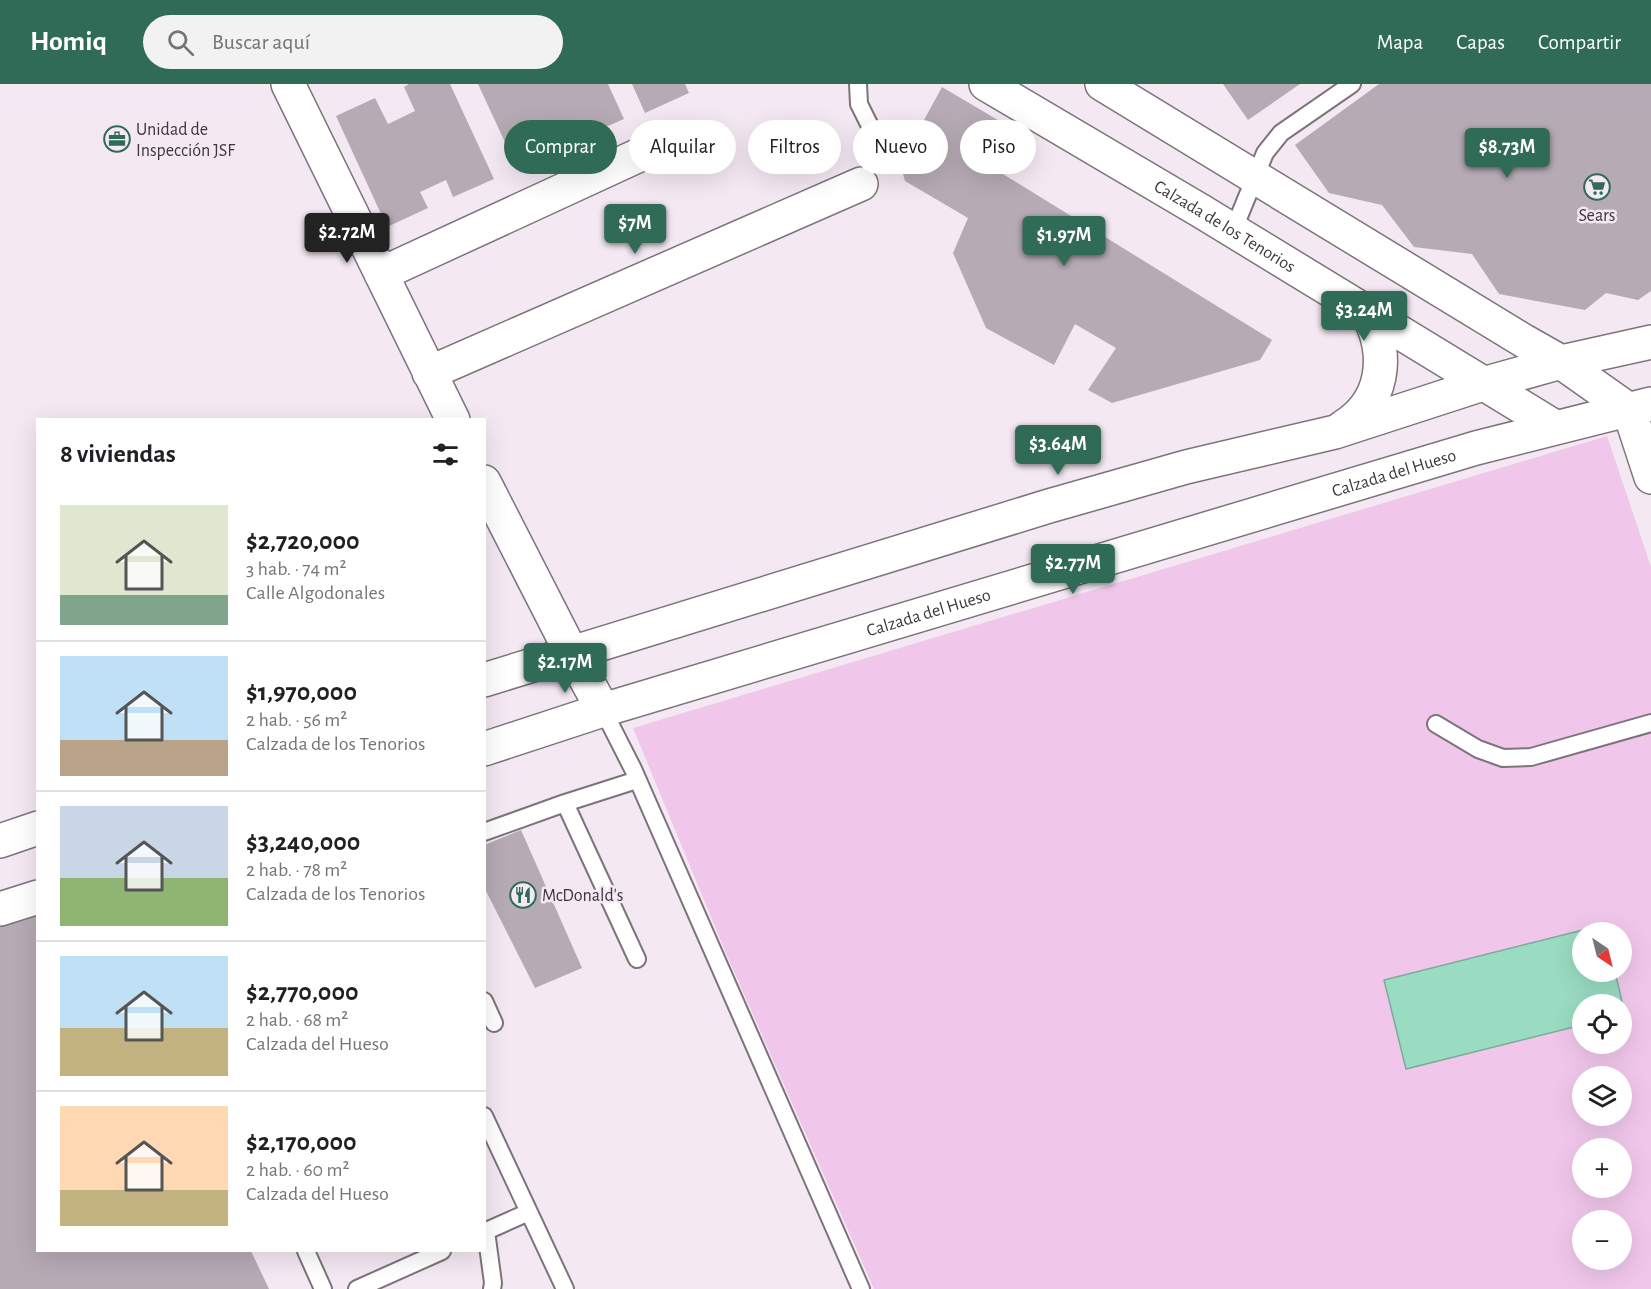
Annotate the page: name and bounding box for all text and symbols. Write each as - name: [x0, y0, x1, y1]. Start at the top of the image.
- search box: [143, 15, 563, 69]
- icon: search: [164, 26, 197, 59]
- text: Homiq: [30, 28, 107, 56]
- text: Buscar aquí: [212, 31, 310, 53]
- text: Mapa: [1377, 32, 1423, 53]
- text: Capas: [1456, 32, 1505, 53]
- text: Compartir: [1538, 32, 1621, 53]
- chip: Comprar: [504, 120, 617, 174]
- chip: Alquilar: [629, 120, 736, 174]
- chip: Filtros: [748, 120, 841, 174]
- chip: Nuevo: [853, 120, 948, 174]
- chip: Piso: [960, 120, 1036, 174]
- place label: Unidad de Inspección JSF: [136, 121, 235, 160]
- office icon: Unidad de Inspección JSF: [102, 124, 132, 154]
- pin: $8.73M: [1458, 128, 1556, 179]
- text: $8.73M: [1479, 137, 1535, 157]
- supermarket icon: Sears: [1582, 172, 1612, 202]
- street label: Calzada de los Tenorios: [1151, 177, 1298, 276]
- pin: $7M: [606, 204, 664, 255]
- place label: Sears: [1578, 207, 1616, 225]
- pin: $2.72M: [298, 213, 396, 264]
- text: $7M: [618, 213, 652, 233]
- pin: $1.97M: [1015, 216, 1113, 267]
- text: $2.72M: [319, 222, 376, 242]
- text: $1.97M: [1036, 225, 1092, 245]
- pin: $3.24M: [1315, 291, 1413, 342]
- text: $3.24M: [1335, 300, 1393, 320]
- pin: $3.64M: [1009, 425, 1107, 476]
- text: $3.64M: [1029, 434, 1087, 454]
- icon: filters: [429, 438, 462, 471]
- text: 8 viviendas: [60, 441, 176, 467]
- street label: Calzada del Hueso: [1330, 446, 1459, 501]
- text: $2,720,000: [246, 528, 360, 554]
- icon: home: [108, 529, 180, 601]
- pin: $2.77M: [1024, 544, 1122, 595]
- text: $2.77M: [1045, 553, 1101, 573]
- text: 3 hab. · 74 m²: [246, 559, 347, 579]
- text: Calle Algodonales: [246, 583, 385, 603]
- street label: Calzada del Hueso: [864, 586, 993, 640]
- pin: $2.17M: [516, 643, 614, 694]
- text: $2.17M: [538, 652, 592, 672]
- text: $1,970,000: [246, 679, 357, 705]
- icon: home: [108, 680, 180, 752]
- text: 2 hab. · 56 m²: [246, 710, 347, 730]
- text: Calzada de los Tenorios: [246, 734, 425, 754]
- text: $3,240,000: [246, 829, 360, 855]
- icon: home: [108, 830, 180, 902]
- text: 2 hab. · 78 m²: [246, 860, 347, 880]
- restaurant icon: McDonald's: [508, 880, 538, 910]
- text: Calzada de los Tenorios: [246, 884, 425, 904]
- place label: McDonald's: [542, 887, 624, 905]
- north arrow: [1572, 922, 1632, 982]
- map controls: [1572, 922, 1632, 1270]
- text: $2,770,000: [246, 979, 359, 1005]
- icon: home: [108, 980, 180, 1052]
- button: locate: [1572, 994, 1632, 1054]
- text: 2 hab. · 68 m²: [246, 1010, 348, 1030]
- text: Calzada del Hueso: [246, 1034, 389, 1054]
- button: layers: [1572, 1066, 1632, 1126]
- text: $2,170,000: [246, 1129, 357, 1155]
- icon: home: [108, 1130, 180, 1202]
- button: +: [1572, 1138, 1632, 1198]
- text: 2 hab. · 60 m²: [246, 1160, 349, 1180]
- text: Calzada del Hueso: [246, 1184, 389, 1204]
- button: −: [1572, 1210, 1632, 1270]

